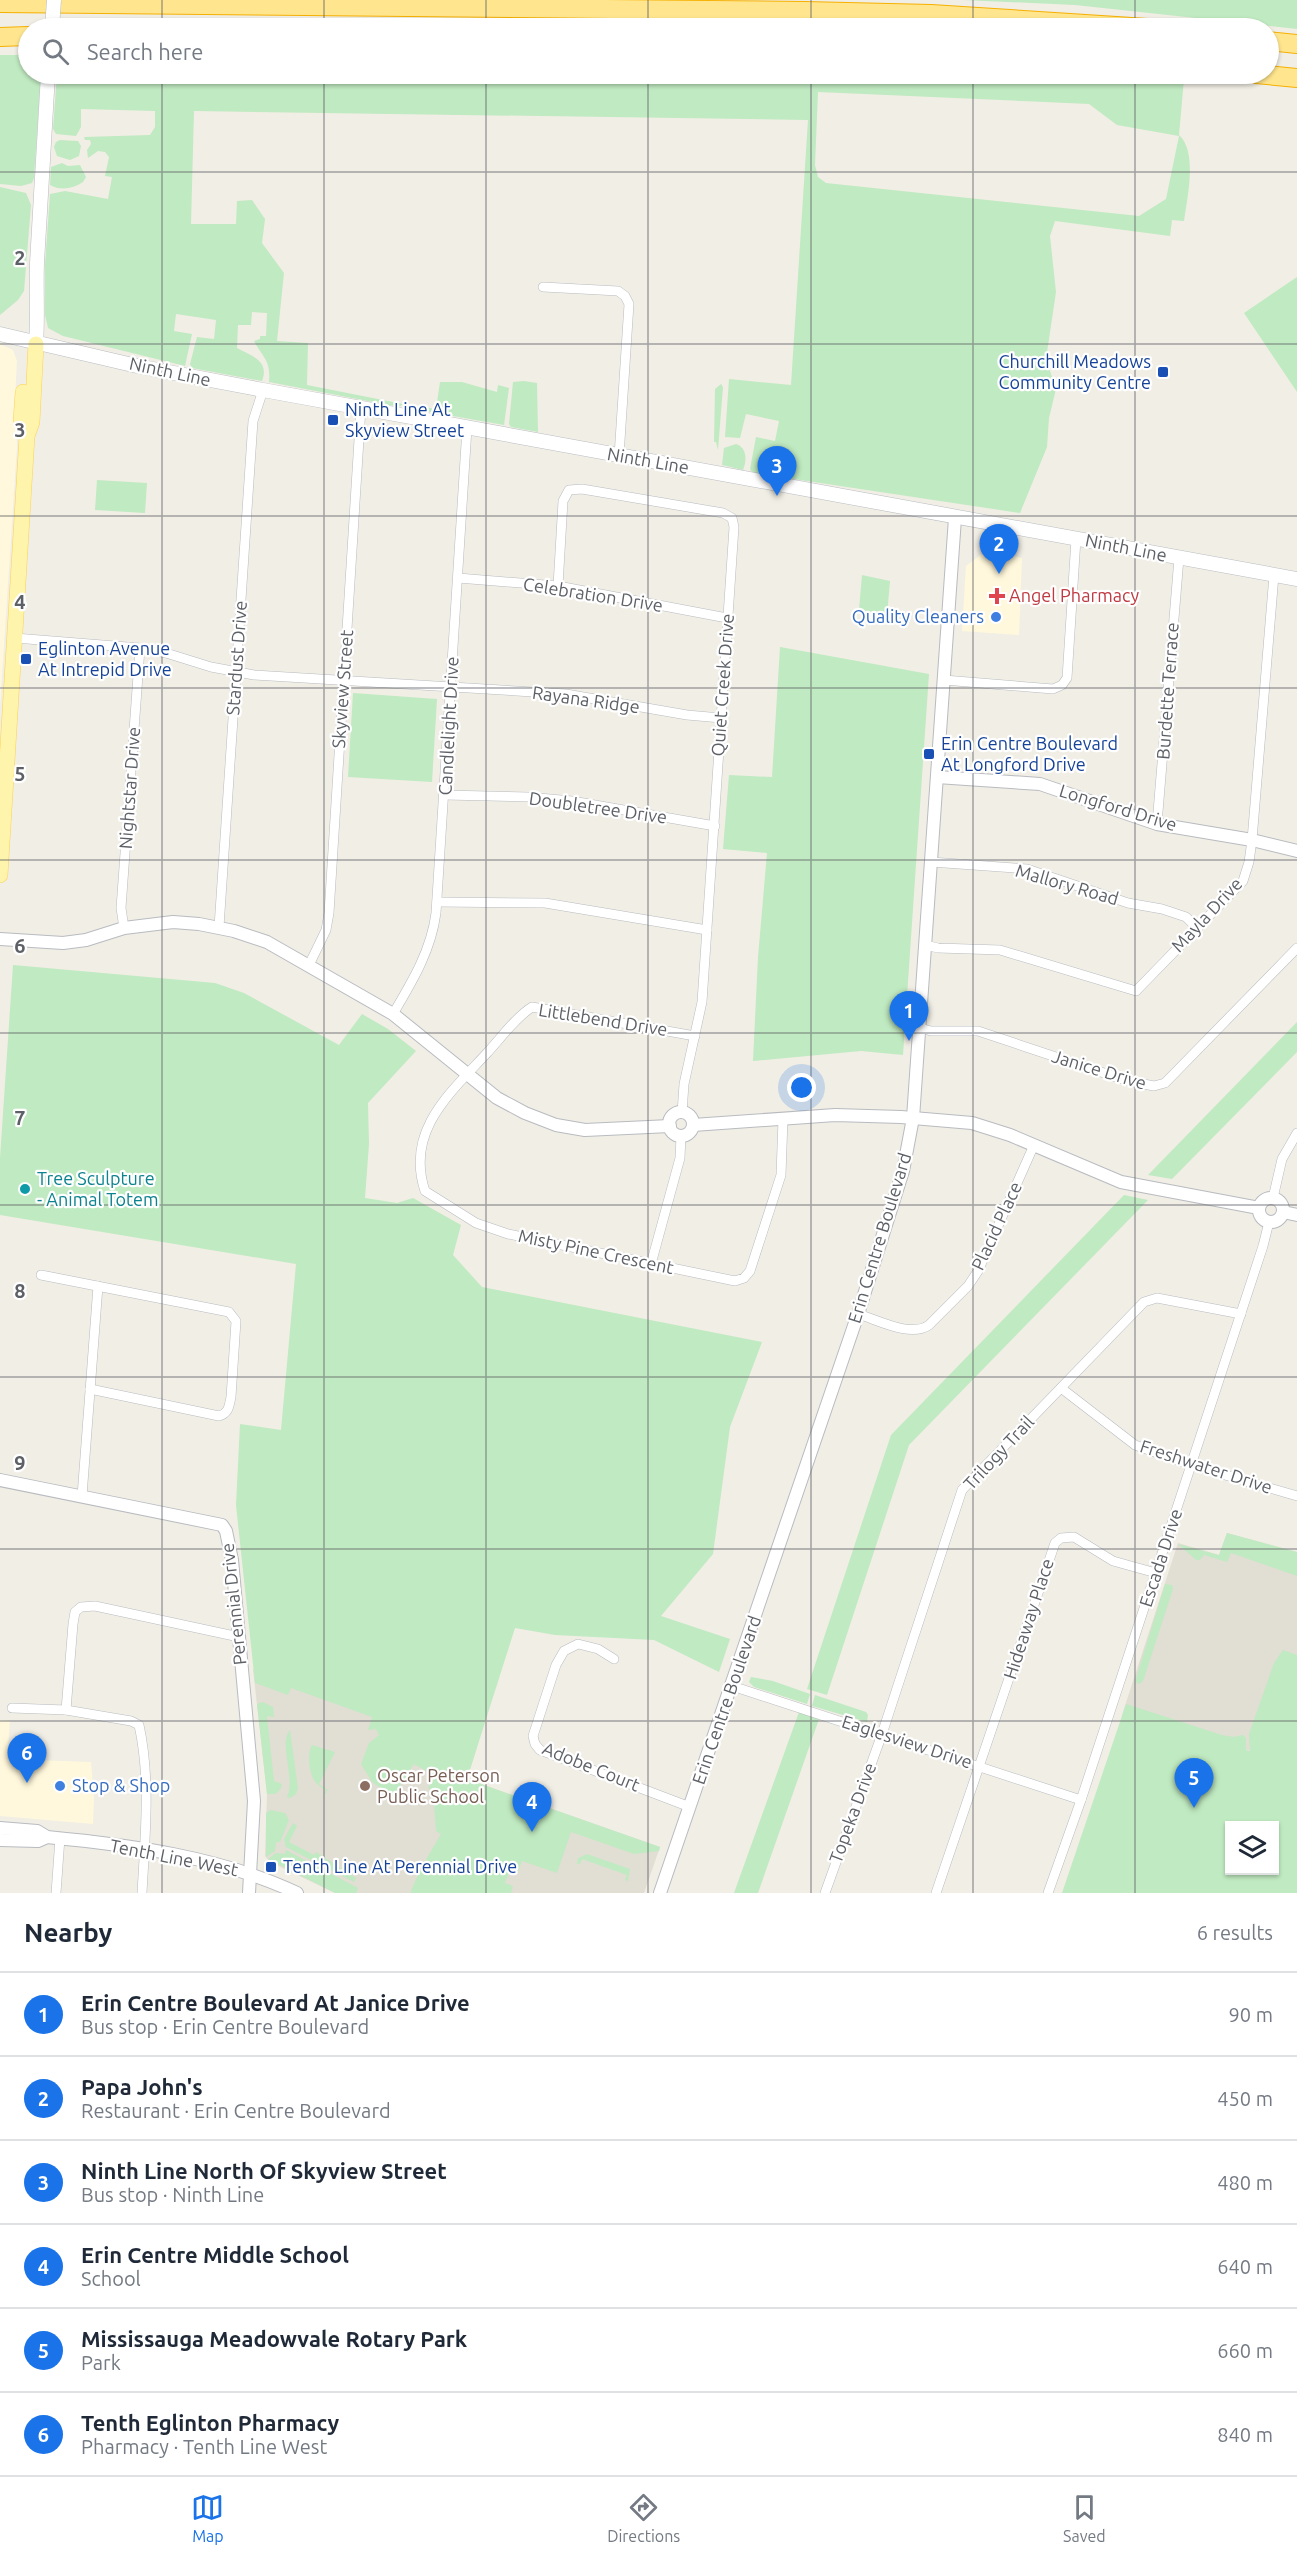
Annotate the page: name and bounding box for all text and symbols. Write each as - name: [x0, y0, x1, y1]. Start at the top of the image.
- search box: [18, 18, 1279, 84]
- icon: search: [39, 35, 72, 68]
- text: Search here: [87, 39, 203, 64]
- text: 2: [14, 246, 26, 269]
- place label: Churchill Meadows Community Centre: [998, 351, 1151, 392]
- street label: Ninth Line: [128, 353, 213, 389]
- marker: Churchill Meadows Community Centre: [1156, 365, 1170, 379]
- place label: Ninth Line At Skyview Street: [345, 399, 464, 440]
- marker: Ninth Line At Skyview Street: [326, 413, 340, 427]
- text: 3: [14, 418, 26, 441]
- street label: Ninth Line: [606, 443, 691, 477]
- pin: 3: [758, 446, 796, 496]
- pin: 2: [980, 524, 1018, 574]
- street label: Ninth Line: [1084, 529, 1169, 565]
- street label: Celebration Drive: [522, 573, 664, 615]
- place label: Angel Pharmacy: [1009, 585, 1140, 605]
- marker: Angel Pharmacy: [990, 589, 1004, 603]
- text: 4: [14, 590, 26, 613]
- street label: Stardust Drive: [222, 600, 250, 716]
- place label: Quality Cleaners: [852, 606, 984, 627]
- marker: Quality Cleaners: [989, 610, 1003, 624]
- street label: Quiet Creek Drive: [707, 613, 738, 757]
- street label: Burdette Terrace: [1152, 622, 1182, 760]
- street label: Skyview Street: [328, 629, 356, 749]
- place label: Eglinton Avenue At Intrepid Drive: [38, 638, 172, 679]
- marker: Eglinton Avenue At Intrepid Drive: [19, 652, 33, 666]
- street label: Candlelight Drive: [434, 656, 462, 796]
- street label: Rayana Ridge: [531, 682, 641, 716]
- street label: Nightstar Drive: [115, 726, 143, 850]
- place label: Erin Centre Boulevard At Longford Drive: [941, 733, 1118, 774]
- marker: Erin Centre Boulevard At Longford Drive: [922, 747, 936, 761]
- text: 5: [14, 762, 26, 785]
- street label: Longford Drive: [1057, 780, 1179, 834]
- street label: Doubletree Drive: [528, 787, 668, 827]
- street label: Mallory Road: [1013, 860, 1121, 908]
- street label: Mayla Drive: [1167, 873, 1246, 956]
- text: 6: [14, 934, 26, 957]
- pin: 1: [890, 992, 928, 1041]
- street label: Littlebend Drive: [537, 999, 669, 1039]
- street label: Janice Drive: [1050, 1045, 1149, 1093]
- your location: [787, 1073, 816, 1102]
- text: 7: [14, 1106, 26, 1129]
- street label: Erin Centre Boulevard: [844, 1150, 914, 1325]
- place label: Tree Sculpture - Animal Totem: [37, 1168, 158, 1209]
- street label: Placid Place: [967, 1178, 1025, 1273]
- marker: Tree Sculpture - Animal Totem: [18, 1182, 32, 1196]
- street label: Misty Pine Crescent: [517, 1225, 676, 1277]
- text: 8: [14, 1279, 26, 1302]
- street label: Trilogy Trail: [959, 1411, 1038, 1493]
- street label: Freshwater Drive: [1138, 1435, 1275, 1497]
- text: 9: [14, 1451, 26, 1474]
- street label: Escada Drive: [1135, 1506, 1185, 1609]
- street label: Perennial Drive: [217, 1542, 249, 1666]
- street label: Hideaway Place: [999, 1556, 1057, 1682]
- street label: Erin Centre Boulevard: [688, 1613, 764, 1787]
- street label: Eaglesview Drive: [840, 1711, 975, 1772]
- pin: 6: [8, 1734, 46, 1783]
- street label: Adobe Court: [540, 1737, 643, 1795]
- pin: 5: [1174, 1758, 1214, 1808]
- street label: Topeka Drive: [825, 1760, 879, 1865]
- place label: Oscar Peterson Public School: [377, 1765, 500, 1806]
- place label: Stop & Shop: [72, 1775, 170, 1795]
- marker: Stop & Shop: [53, 1779, 67, 1793]
- marker: Oscar Peterson Public School: [358, 1779, 372, 1793]
- pin: 4: [512, 1782, 552, 1832]
- map controls: [1225, 1821, 1279, 1875]
- button: layers: [1225, 1821, 1279, 1875]
- street label: Tenth Line West: [109, 1835, 240, 1879]
- place label: Tenth Line At Perennial Drive: [283, 1856, 517, 1876]
- marker: Tenth Line At Perennial Drive: [264, 1860, 278, 1874]
- text: Nearby: [24, 1918, 112, 1947]
- text: 6 results: [1197, 1921, 1273, 1944]
- text: Erin Centre Boulevard At Janice Drive: [81, 1990, 470, 2015]
- text: 1: [38, 2003, 49, 2026]
- text: 90 m: [1229, 2003, 1273, 2026]
- text: Bus stop · Erin Centre Boulevard: [81, 2015, 369, 2038]
- text: Papa John's: [81, 2074, 203, 2099]
- text: 2: [38, 2087, 49, 2110]
- text: 450 m: [1217, 2087, 1273, 2110]
- text: Restaurant · Erin Centre Boulevard: [81, 2099, 391, 2122]
- text: Ninth Line North Of Skyview Street: [81, 2158, 447, 2183]
- text: 3: [38, 2171, 49, 2194]
- text: 480 m: [1217, 2171, 1273, 2194]
- text: Bus stop · Ninth Line: [81, 2183, 264, 2206]
- text: Erin Centre Middle School: [81, 2242, 349, 2267]
- text: 4: [38, 2255, 49, 2278]
- text: 640 m: [1217, 2255, 1273, 2278]
- text: School: [81, 2267, 141, 2290]
- text: Mississauga Meadowvale Rotary Park: [81, 2326, 467, 2351]
- text: 5: [38, 2339, 49, 2362]
- text: 660 m: [1217, 2339, 1273, 2362]
- text: Park: [81, 2351, 121, 2374]
- text: Tenth Eglinton Pharmacy: [81, 2410, 339, 2435]
- text: 6: [38, 2423, 49, 2446]
- text: 840 m: [1217, 2423, 1273, 2446]
- text: Pharmacy · Tenth Line West: [81, 2435, 327, 2458]
- tab: Map: [191, 2491, 224, 2545]
- tab: Directions: [607, 2491, 680, 2545]
- tab: Saved: [1063, 2491, 1106, 2545]

